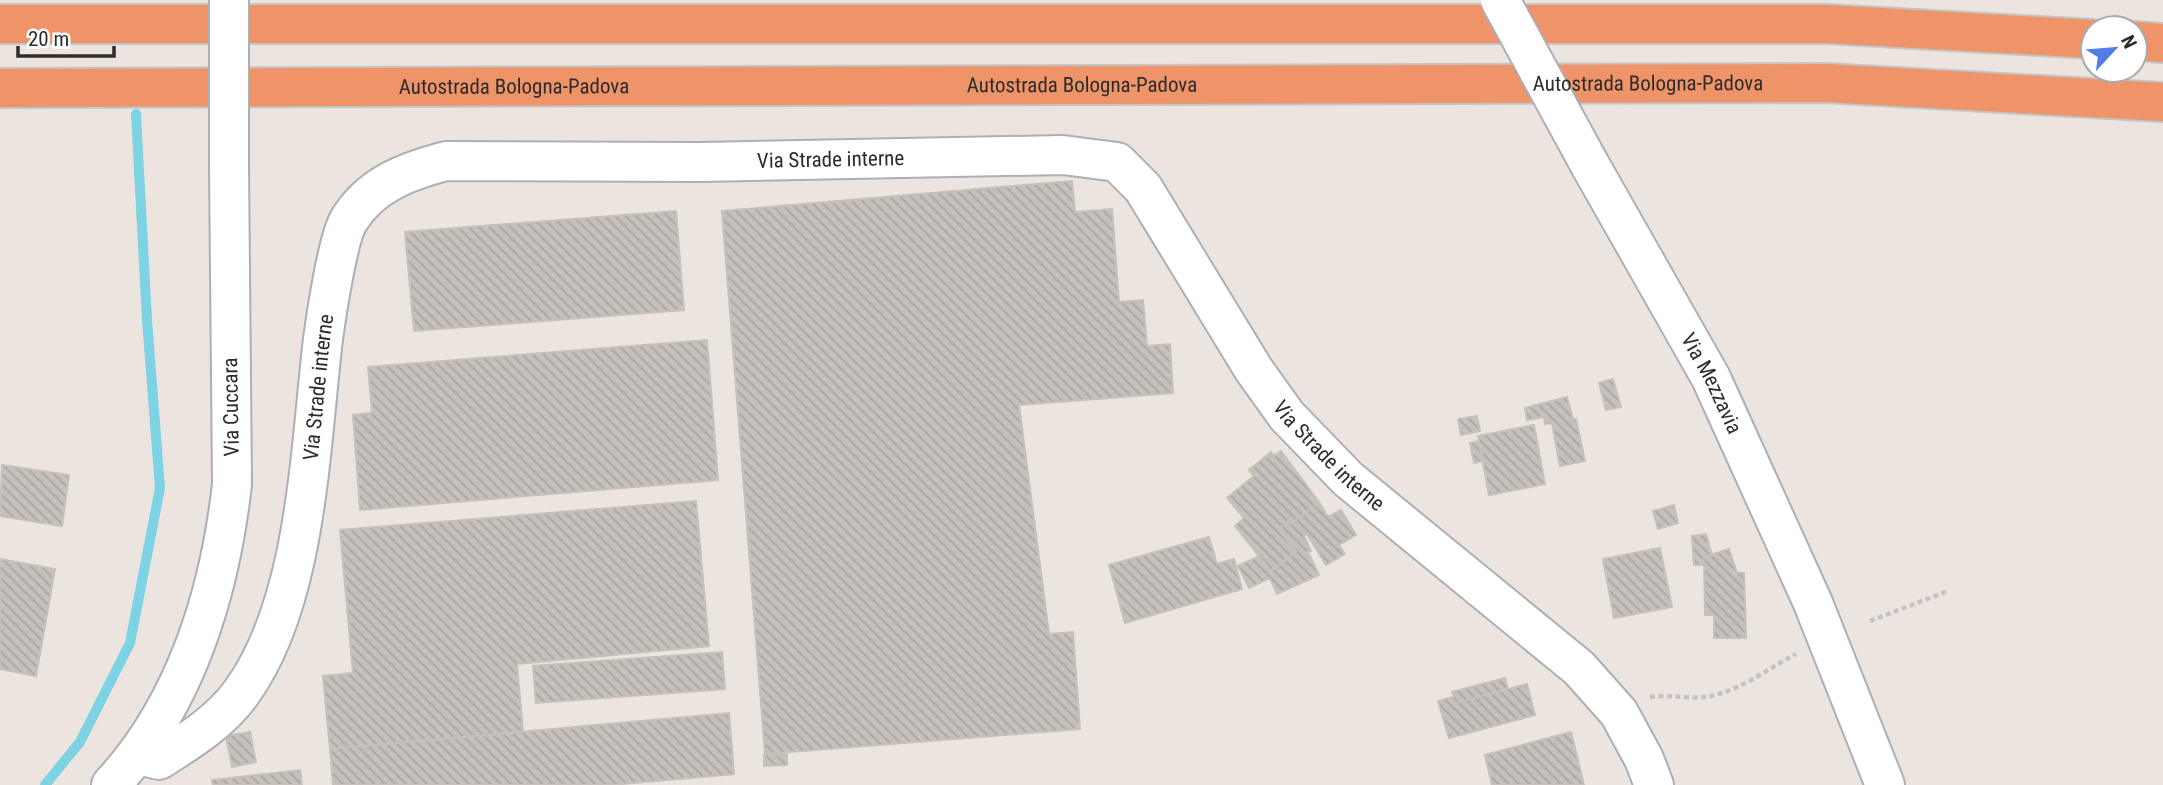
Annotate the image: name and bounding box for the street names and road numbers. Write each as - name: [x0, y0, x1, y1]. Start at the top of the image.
- street label: Autostrada Bologna-Padova: [1533, 71, 1763, 96]
- street label: Autostrada Bologna-Padova: [967, 73, 1197, 97]
- street label: Autostrada Bologna-Padova: [399, 74, 629, 99]
- street label: Via Strade interne: [757, 146, 905, 173]
- street label: Via Strade interne: [299, 312, 338, 462]
- street label: Via Mezzavia: [1676, 329, 1747, 437]
- street label: Via Cuccara: [218, 357, 244, 457]
- street label: Via Strade interne: [1268, 396, 1389, 516]

